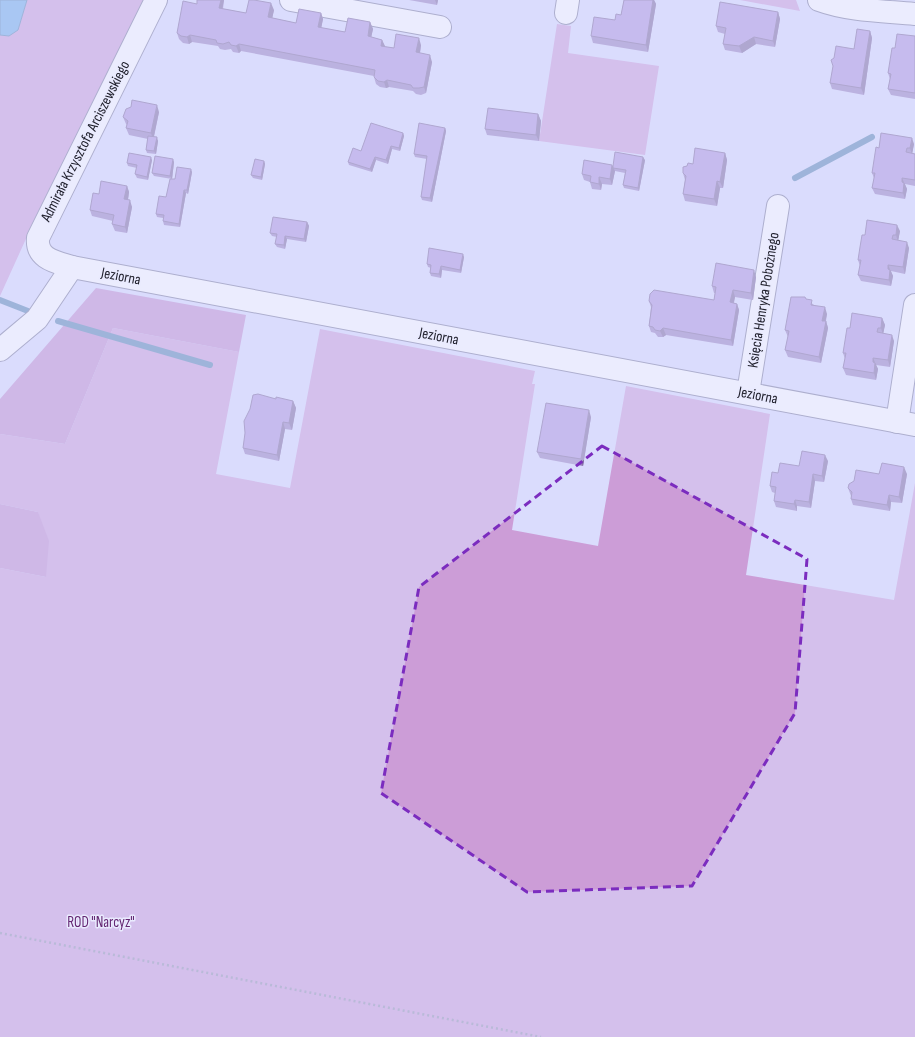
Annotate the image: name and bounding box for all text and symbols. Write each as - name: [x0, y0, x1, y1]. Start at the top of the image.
- street label: Admirała Krzysztofa Arciszewskiego: [36, 58, 134, 226]
- street label: Księcia Henryka Pobożnego: [743, 231, 784, 369]
- street label: Jeziorna: [98, 263, 143, 290]
- street label: Jeziorna: [416, 323, 461, 350]
- street label: Jeziorna: [735, 382, 780, 409]
- park label: ROD "Narcyz": [67, 913, 135, 932]

